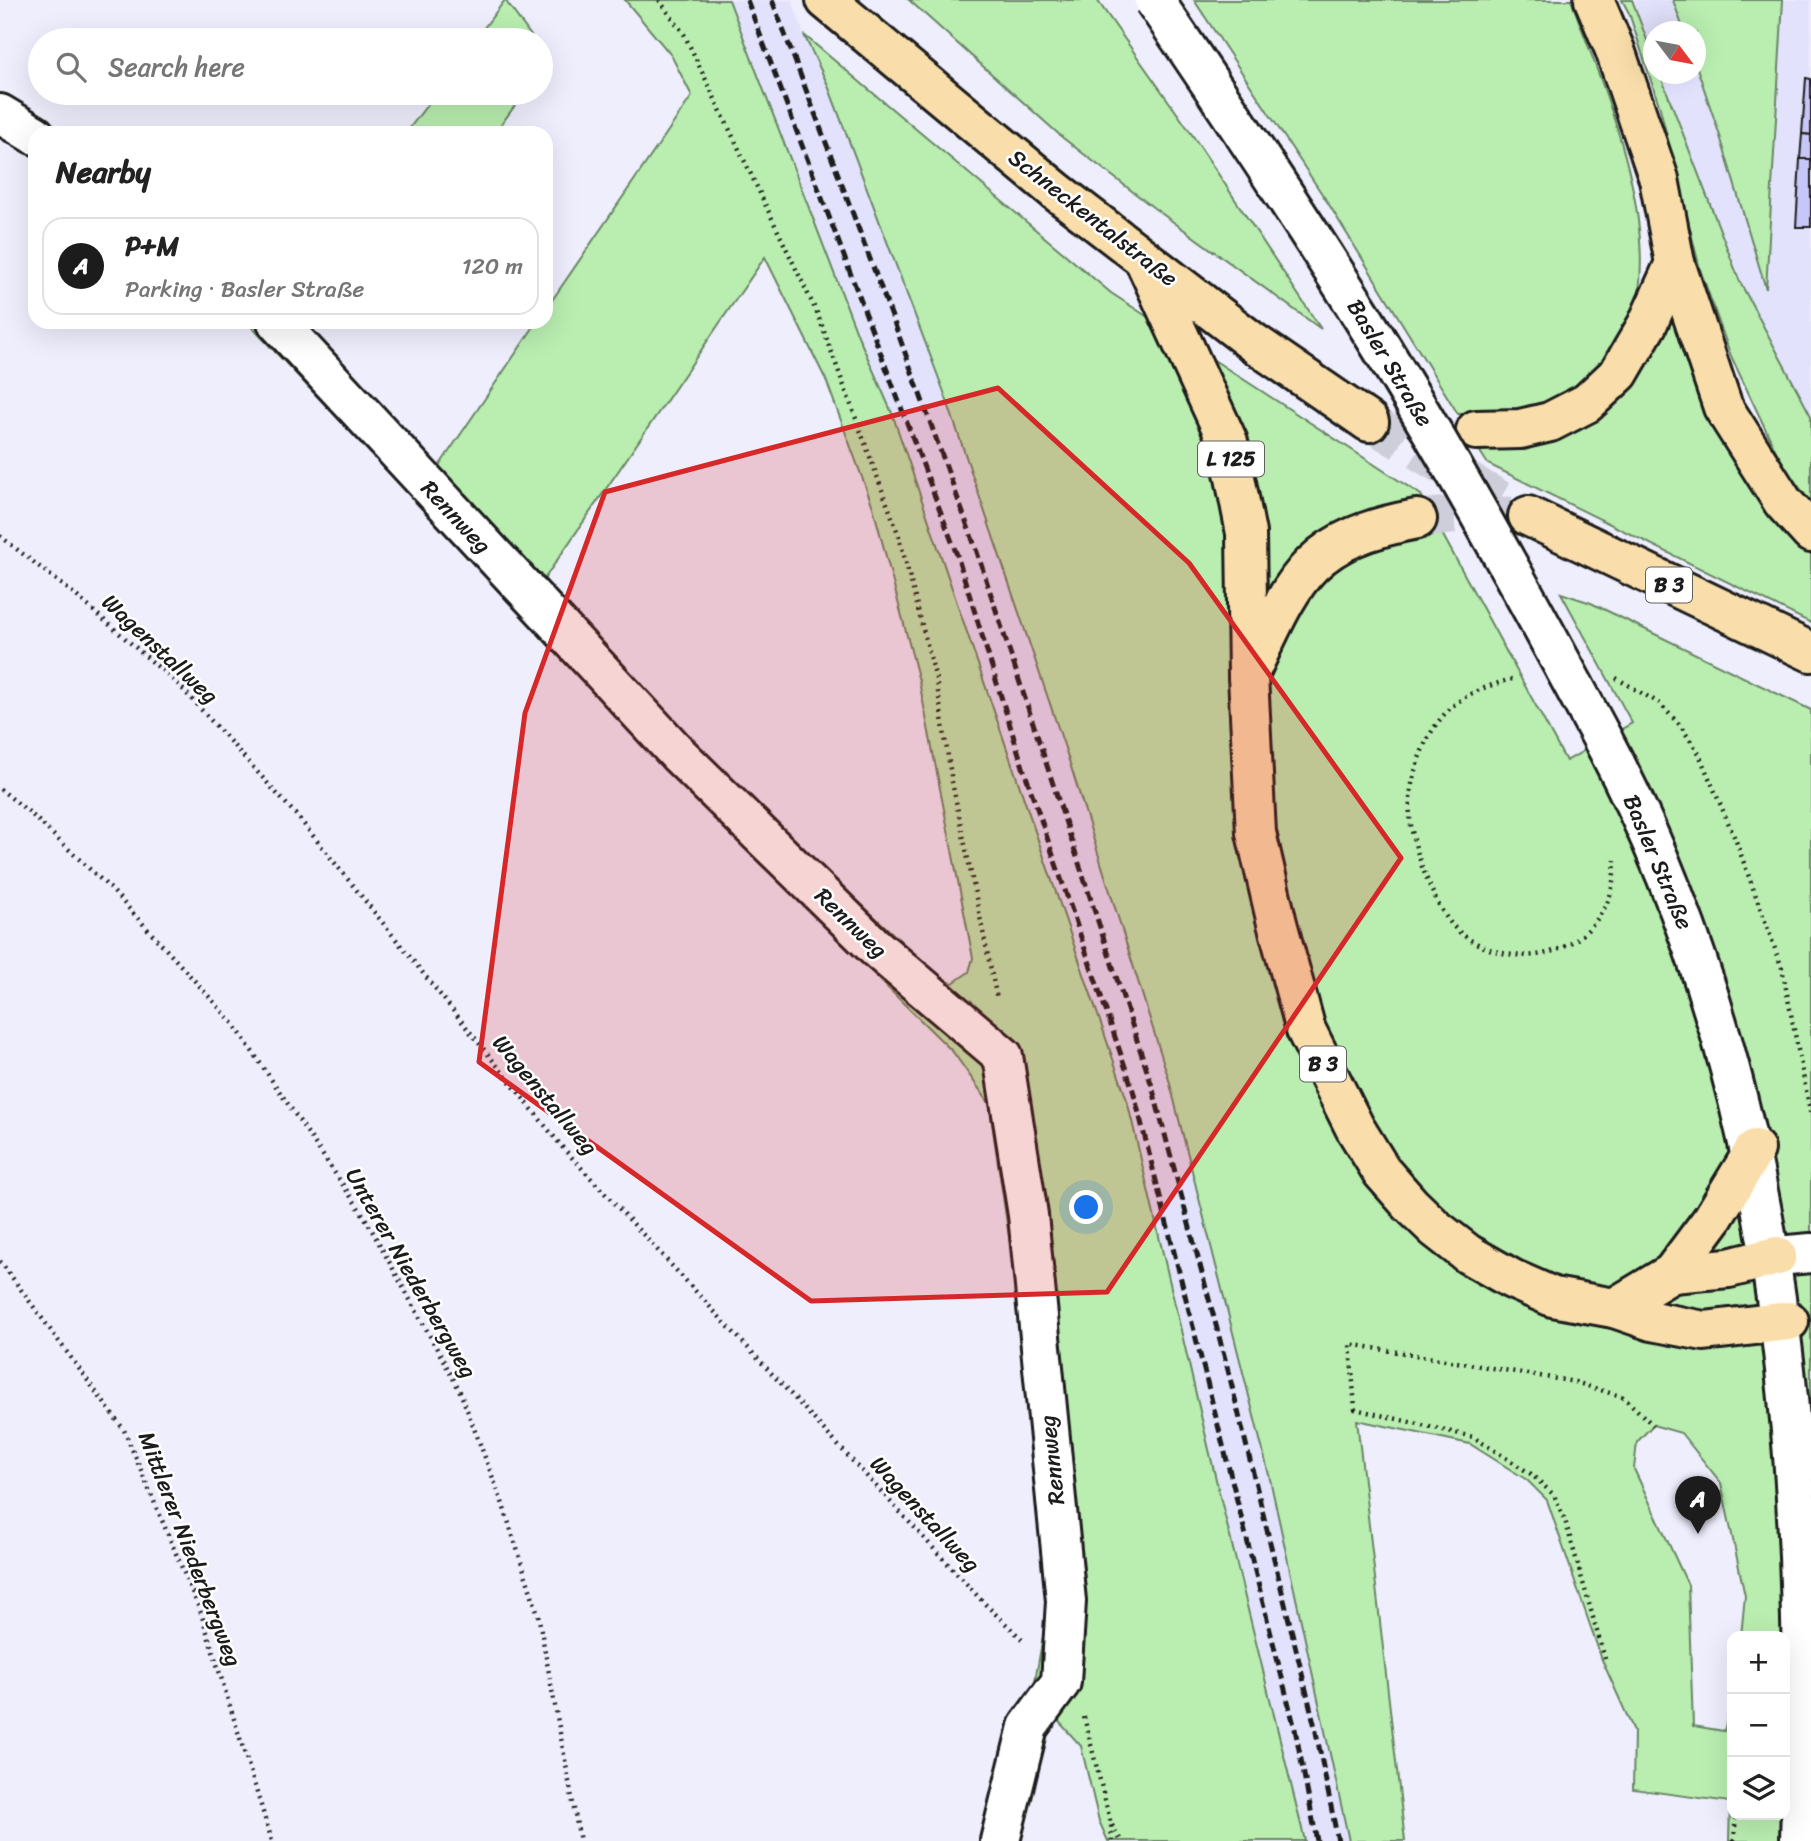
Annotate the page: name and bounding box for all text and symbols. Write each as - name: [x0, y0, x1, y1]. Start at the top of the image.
- north arrow: [1643, 21, 1706, 84]
- search box: [28, 28, 553, 105]
- text: Search here: [108, 44, 245, 90]
- icon: search: [52, 48, 90, 86]
- street label: Schneckentalstraße: [999, 138, 1187, 298]
- text: Nearby: [56, 145, 151, 199]
- text: P+M: [125, 223, 179, 269]
- text: A: [73, 246, 89, 287]
- text: 120 m: [462, 246, 523, 287]
- text: Parking · Basler Straße: [125, 269, 364, 310]
- street label: Basler Straße: [1335, 291, 1445, 435]
- road number: L 125: [1198, 442, 1264, 476]
- street label: Rennweg: [410, 470, 502, 564]
- road number: B 3: [1646, 568, 1692, 602]
- street label: Wagenstallweg: [92, 583, 229, 715]
- street label: Basler Straße: [1611, 788, 1705, 936]
- street label: Rennweg: [804, 877, 898, 969]
- street label: Wagenstallweg: [482, 1025, 609, 1165]
- road number: B 3: [1300, 1046, 1346, 1082]
- street label: Unterer Niederbergweg: [334, 1160, 488, 1387]
- your location: [1069, 1190, 1103, 1224]
- street label: Rennweg: [1027, 1413, 1077, 1507]
- street label: Mittlerer Niederbergweg: [126, 1425, 254, 1673]
- street label: Wagenstallweg: [859, 1446, 991, 1583]
- pin: A: [1675, 1476, 1721, 1534]
- map controls: [1727, 1631, 1790, 1820]
- button: +: [1727, 1631, 1790, 1694]
- button: −: [1727, 1694, 1790, 1757]
- button: layers: [1727, 1757, 1790, 1820]

